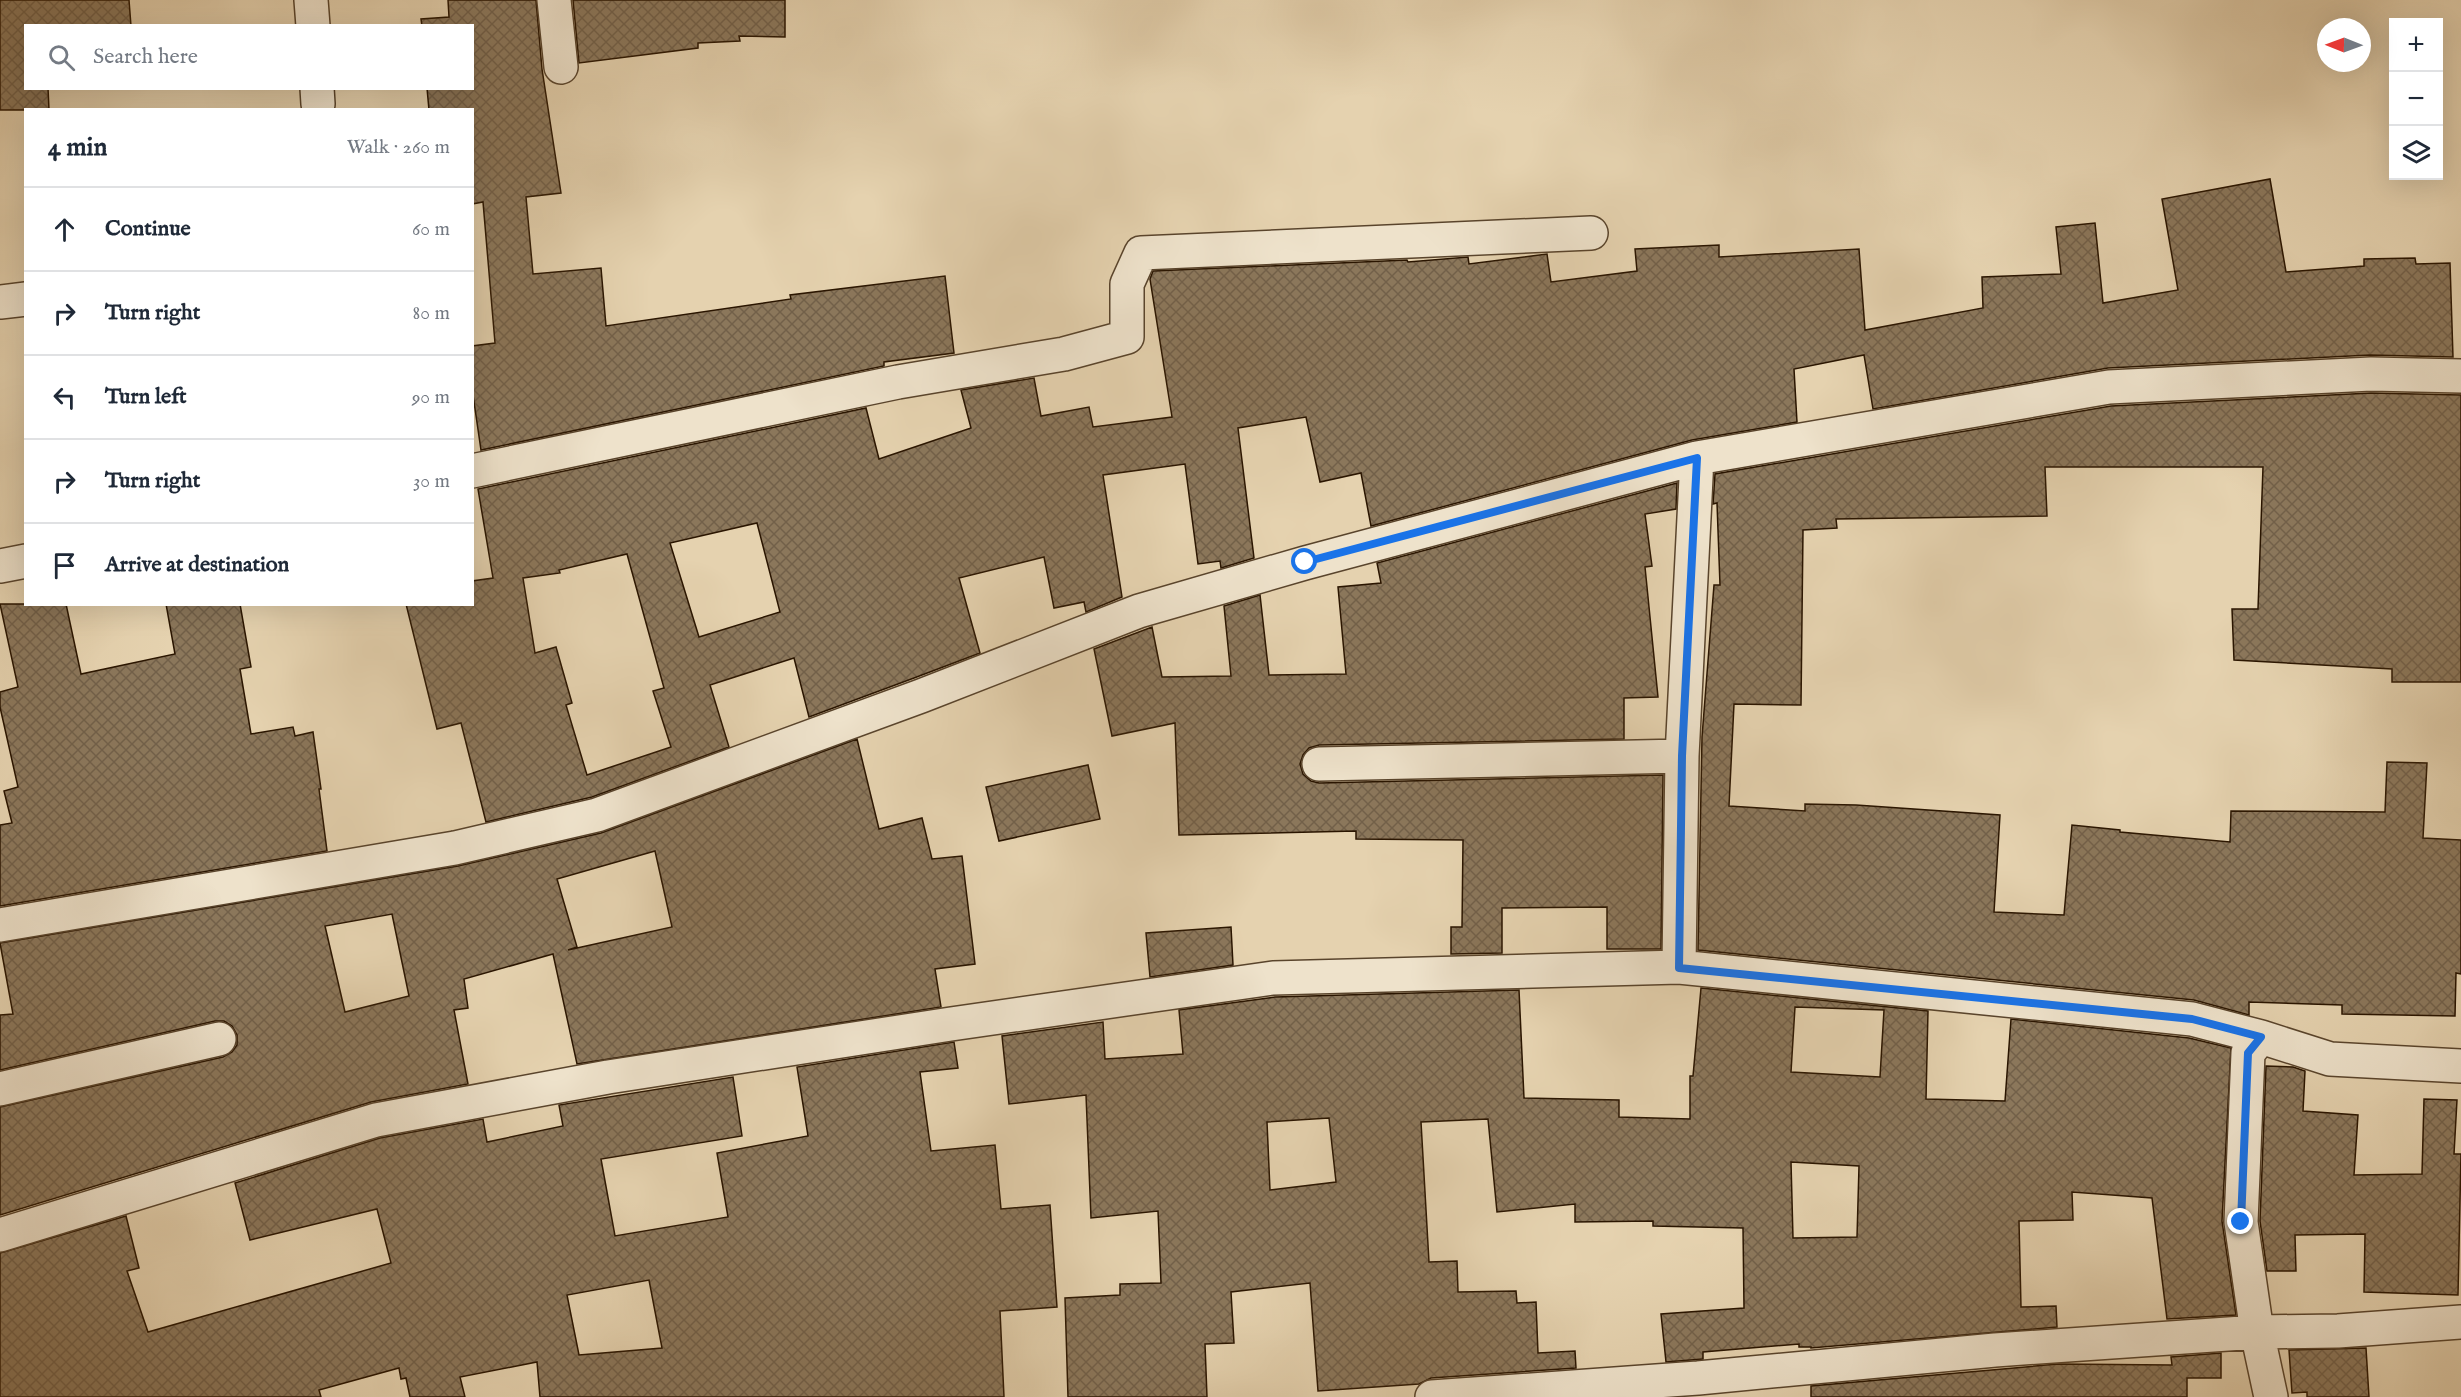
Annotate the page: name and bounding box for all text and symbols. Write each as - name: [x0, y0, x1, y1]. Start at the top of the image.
- north arrow: [2317, 18, 2371, 72]
- map controls: [2389, 18, 2443, 180]
- button: +: [2389, 18, 2443, 72]
- search box: [24, 24, 474, 90]
- icon: search: [45, 41, 78, 74]
- text: Search here: [93, 43, 198, 71]
- button: −: [2389, 72, 2443, 126]
- button: layers: [2389, 126, 2443, 180]
- text: 4 min: [48, 131, 107, 164]
- text: Walk · 260 m: [347, 135, 450, 160]
- icon: ahead: [48, 213, 81, 246]
- text: Continue: [105, 215, 191, 243]
- text: 60 m: [412, 217, 450, 242]
- icon: right: [48, 297, 81, 330]
- text: Turn right: [105, 299, 200, 327]
- text: 80 m: [413, 301, 450, 326]
- icon: left: [48, 381, 81, 414]
- text: Turn left: [105, 383, 187, 411]
- text: 90 m: [412, 385, 450, 410]
- icon: right: [48, 465, 81, 498]
- text: Turn right: [105, 467, 200, 495]
- text: 30 m: [413, 469, 450, 494]
- route start: [1291, 548, 1317, 574]
- icon: arrive: [48, 549, 81, 582]
- text: Arrive at destination: [105, 551, 289, 579]
- route end: [2227, 1208, 2253, 1234]

